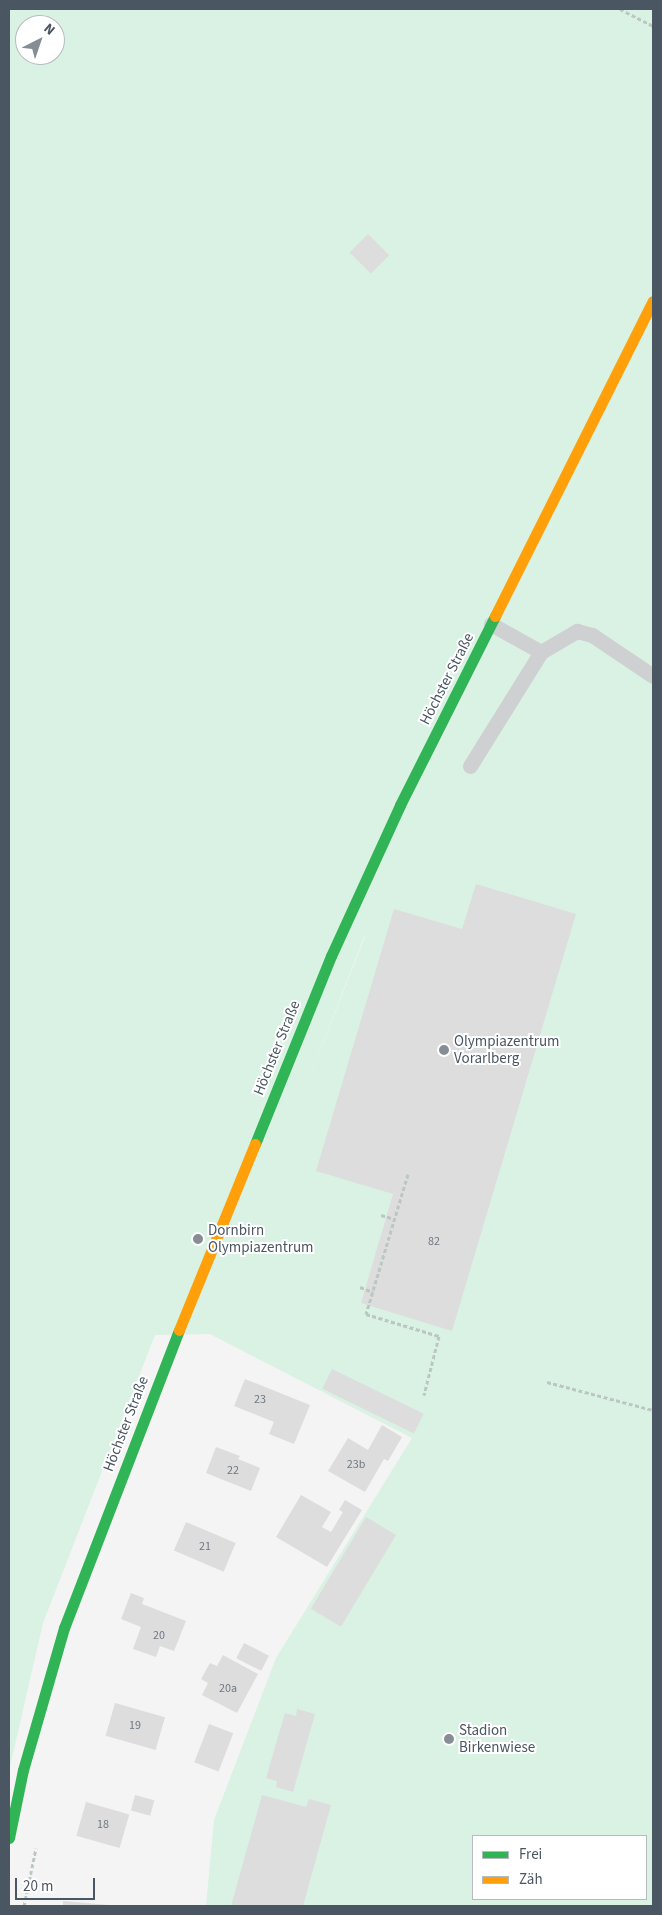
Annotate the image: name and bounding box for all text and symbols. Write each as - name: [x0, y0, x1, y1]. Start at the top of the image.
- north arrow: [15, 15, 65, 65]
- text: N: [39, 19, 59, 40]
- street label: Höchster Straße: [416, 630, 478, 728]
- street label: Höchster Straße: [250, 998, 304, 1098]
- place label: Olympiazentrum Vorarlberg: [454, 1032, 560, 1067]
- marker: Olympiazentrum Vorarlberg: [438, 1044, 450, 1056]
- place label: Dornbirn Olympiazentrum: [208, 1221, 314, 1256]
- marker: Dornbirn Olympiazentrum: [192, 1233, 204, 1245]
- house number: 82: [428, 1235, 440, 1249]
- street label: Höchster Straße: [100, 1374, 152, 1474]
- house number: 23: [254, 1393, 266, 1407]
- house number: 23b: [347, 1458, 365, 1472]
- house number: 22: [227, 1464, 239, 1478]
- house number: 21: [199, 1540, 211, 1554]
- house number: 20: [153, 1629, 165, 1643]
- house number: 20a: [219, 1682, 237, 1696]
- house number: 19: [129, 1719, 141, 1733]
- place label: Stadion Birkenwiese: [459, 1721, 535, 1756]
- marker: Stadion Birkenwiese: [443, 1733, 455, 1745]
- house number: 18: [97, 1818, 109, 1832]
- legend: [472, 1835, 647, 1900]
- text: Frei: [519, 1844, 542, 1865]
- scale bar: [18, 1868, 98, 1900]
- text: Zäh: [519, 1869, 543, 1890]
- text: 20 m: [23, 1876, 53, 1897]

